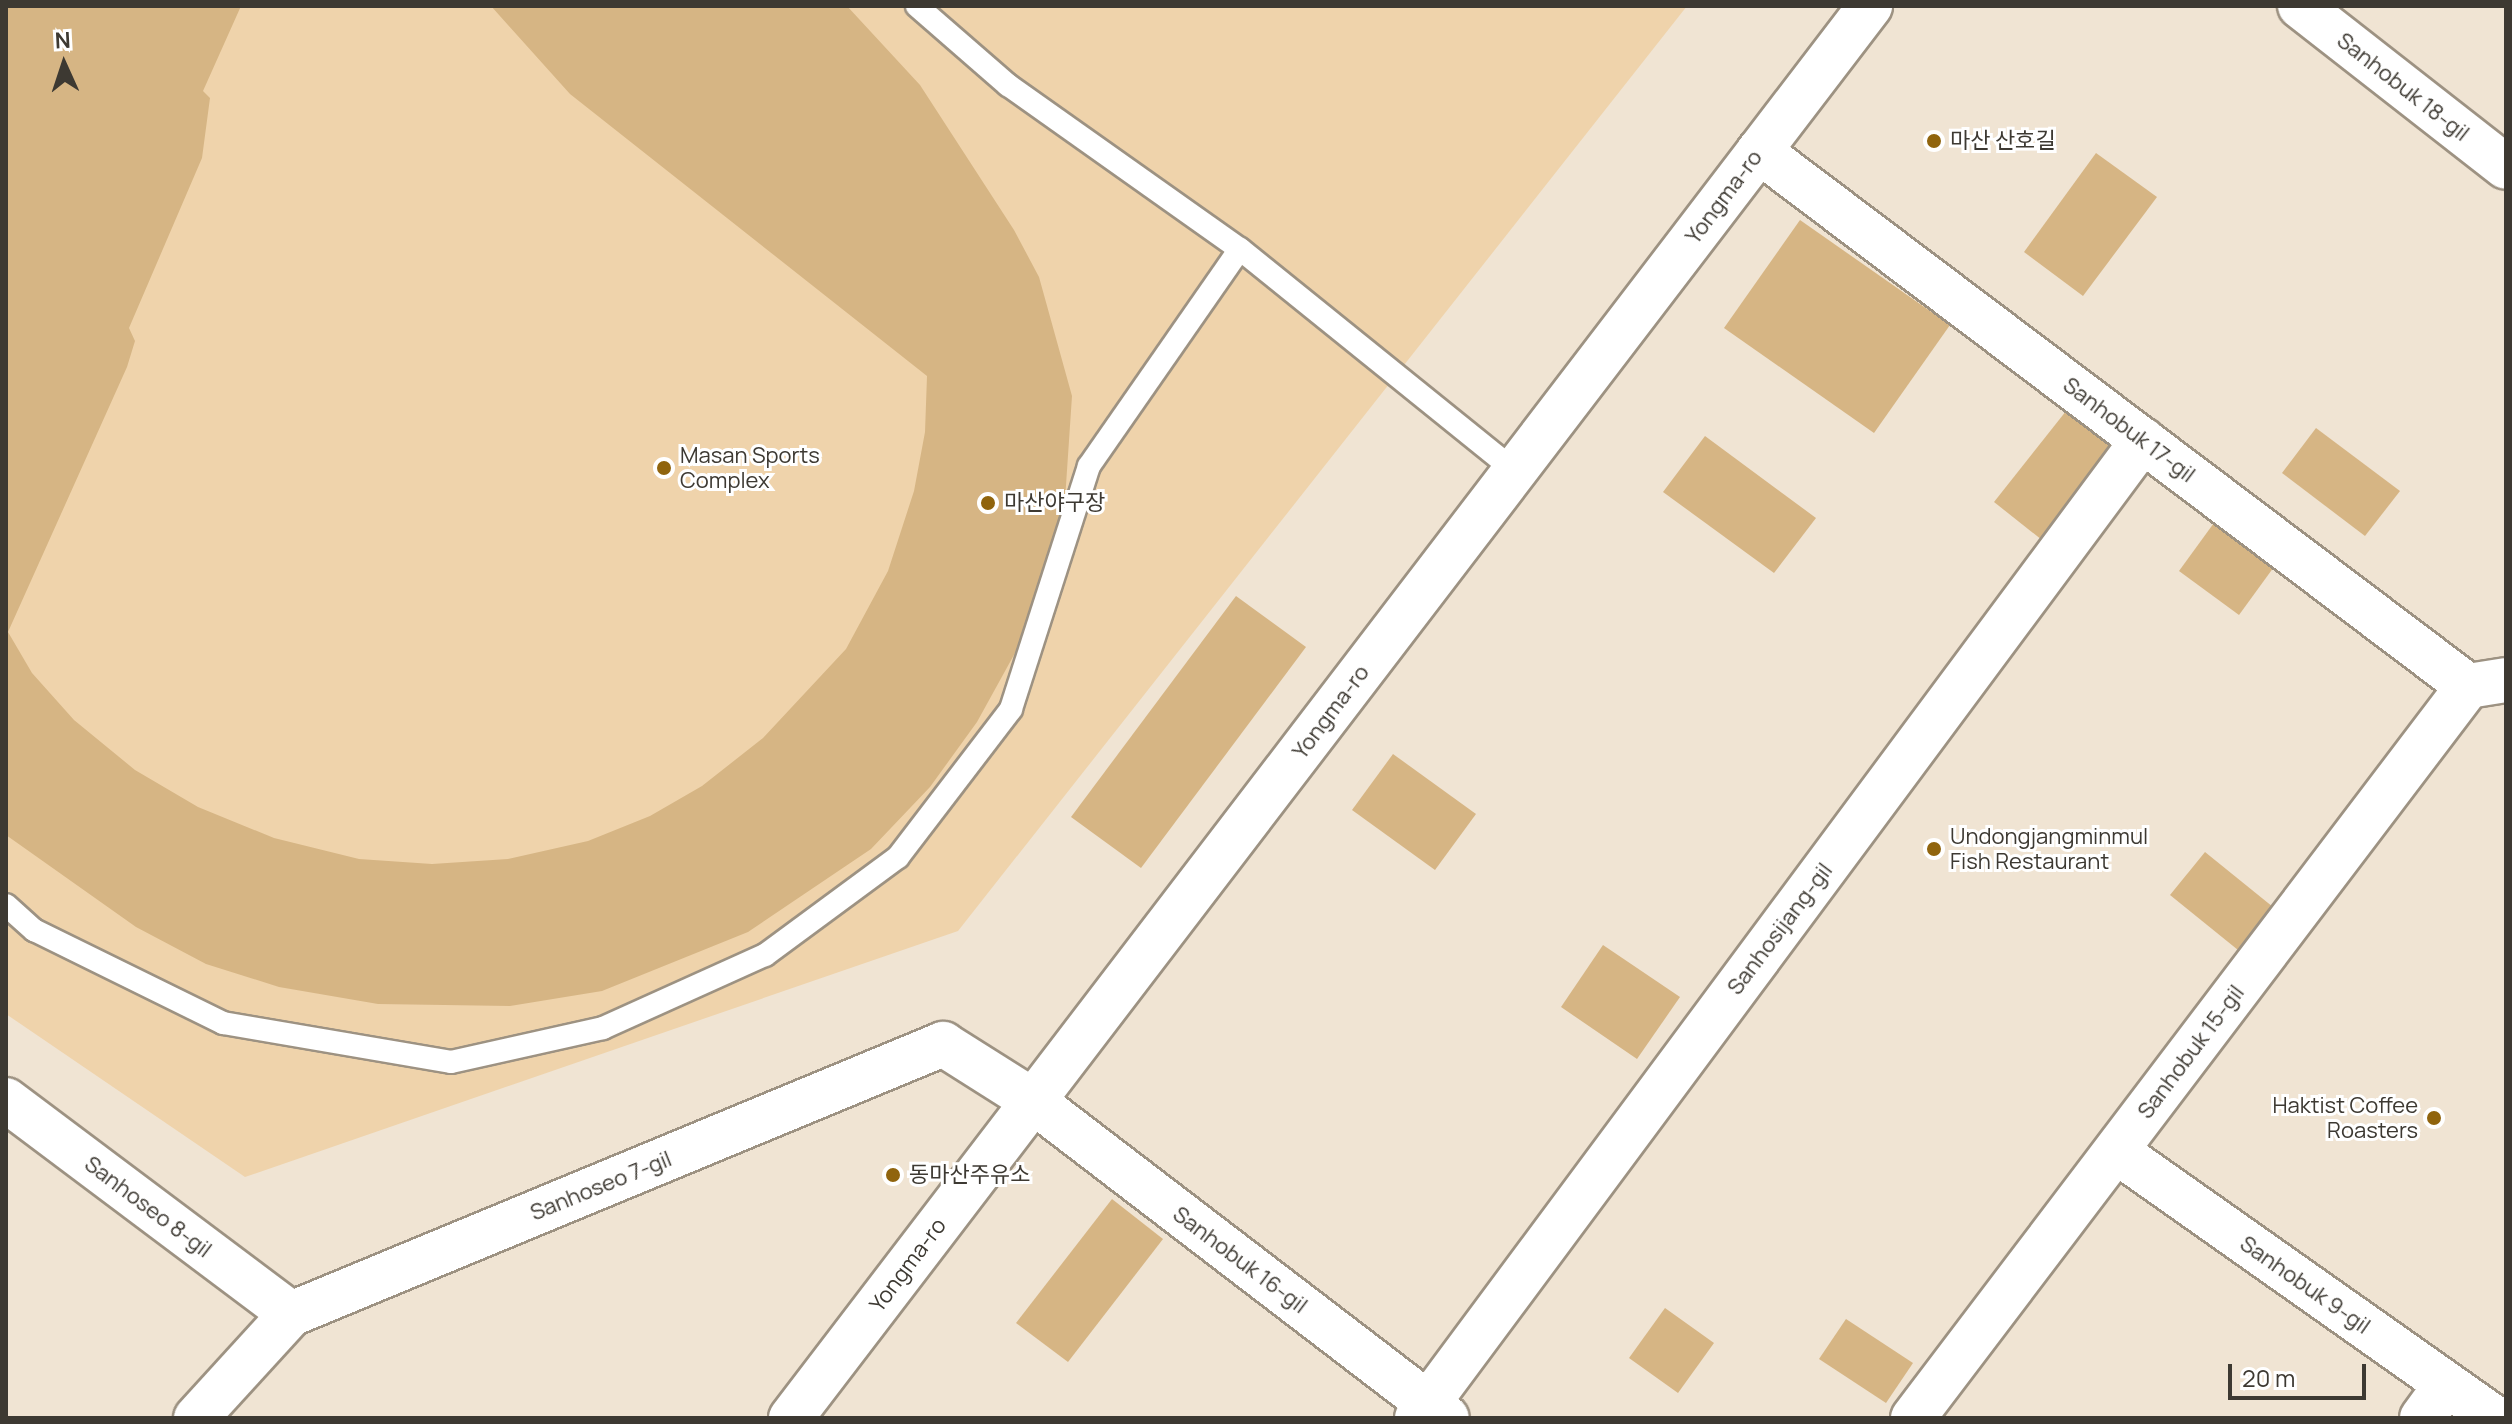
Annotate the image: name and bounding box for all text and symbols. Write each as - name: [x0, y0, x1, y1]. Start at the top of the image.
- north arrow: [24, 24, 104, 104]
- text: N: [54, 25, 71, 55]
- street label: Sanhobuk 18-gil: [2332, 27, 2474, 147]
- place label: 마산 산호길: [1950, 128, 2056, 154]
- marker: 마산 산호길: [1925, 132, 1943, 150]
- street label: Yongma-ro: [1680, 145, 1768, 249]
- street label: Sanhobuk 17-gil: [2058, 372, 2200, 488]
- place label: Masan Sports Complex: [680, 442, 820, 494]
- marker: Masan Sports Complex: [655, 459, 673, 477]
- place label: 마산야구장: [1004, 490, 1105, 516]
- marker: 마산야구장: [979, 494, 997, 512]
- street label: Yongma-ro: [1287, 660, 1375, 764]
- place label: Undongjangminmul Fish Restaurant: [1950, 823, 2148, 874]
- marker: Undongjangminmul Fish Restaurant: [1925, 840, 1943, 858]
- street label: Sanhosijang-gil: [1722, 858, 1838, 1000]
- street label: Sanhobuk 15-gil: [2132, 980, 2250, 1124]
- place label: Haktist Coffee Roasters: [2272, 1092, 2418, 1144]
- marker: Haktist Coffee Roasters: [2425, 1109, 2443, 1127]
- street label: Sanhoseo 7-gil: [527, 1146, 675, 1226]
- street label: Sanhoseo 8-gil: [79, 1151, 217, 1263]
- place label: 동마산주유소: [909, 1162, 1030, 1188]
- marker: 동마산주유소: [884, 1166, 902, 1184]
- street label: Sanhobuk 16-gil: [1168, 1201, 1312, 1319]
- street label: Yongma-ro: [864, 1213, 952, 1317]
- street label: Sanhobuk 9-gil: [2235, 1230, 2375, 1340]
- scale bar: [2232, 1348, 2370, 1398]
- text: 20 m: [2242, 1361, 2295, 1394]

